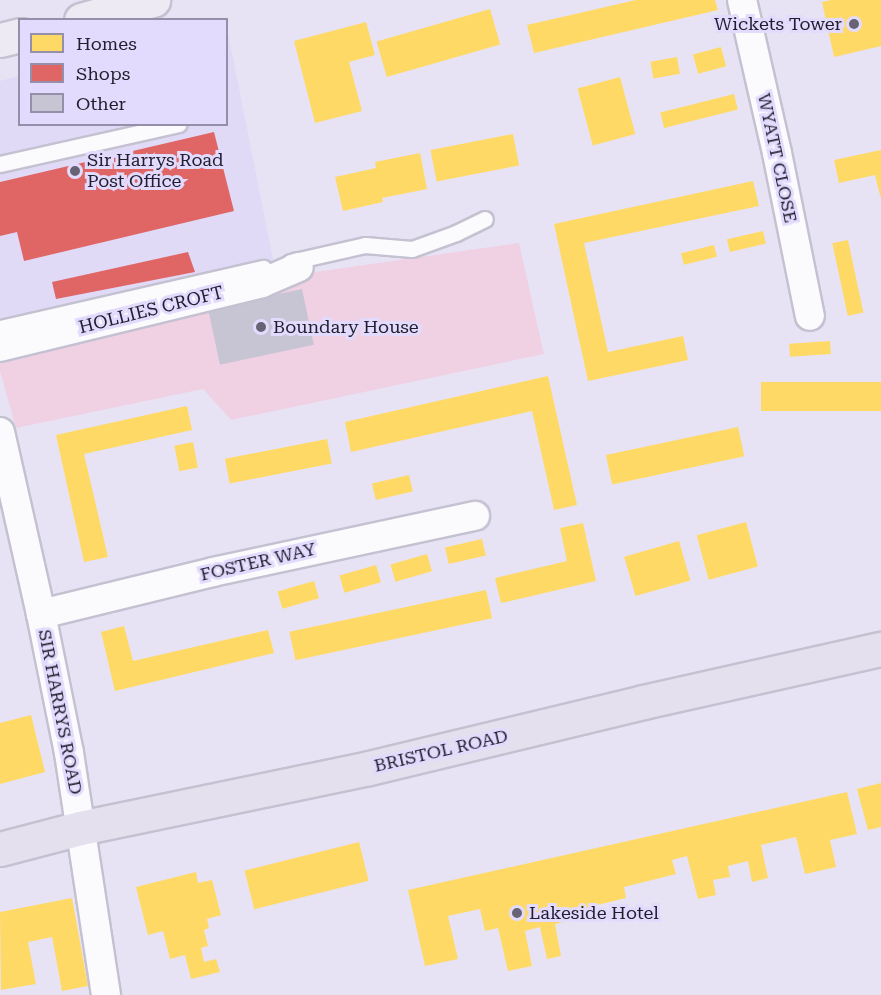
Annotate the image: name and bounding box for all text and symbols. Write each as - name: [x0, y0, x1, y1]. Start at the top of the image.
- place label: Wickets Tower: [714, 13, 842, 35]
- marker: Wickets Tower: [847, 17, 861, 31]
- legend: [18, 18, 228, 126]
- text: Homes: [76, 33, 137, 54]
- text: Shops: [76, 63, 130, 84]
- street label: WYATT CLOSE: [753, 91, 801, 225]
- text: Other: [76, 93, 126, 114]
- place label: Sir Harrys Road Post Office: [87, 150, 223, 192]
- marker: Sir Harrys Road Post Office: [68, 164, 82, 178]
- street label: HOLLIES CROFT: [76, 282, 226, 338]
- place label: Boundary House: [273, 316, 419, 338]
- marker: Boundary House: [254, 320, 268, 334]
- street label: FOSTER WAY: [198, 538, 318, 586]
- street label: SIR HARRYS ROAD: [33, 628, 87, 796]
- street label: BRISTOL ROAD: [372, 725, 510, 777]
- place label: Lakeside Hotel: [529, 902, 659, 924]
- marker: Lakeside Hotel: [510, 906, 524, 920]

